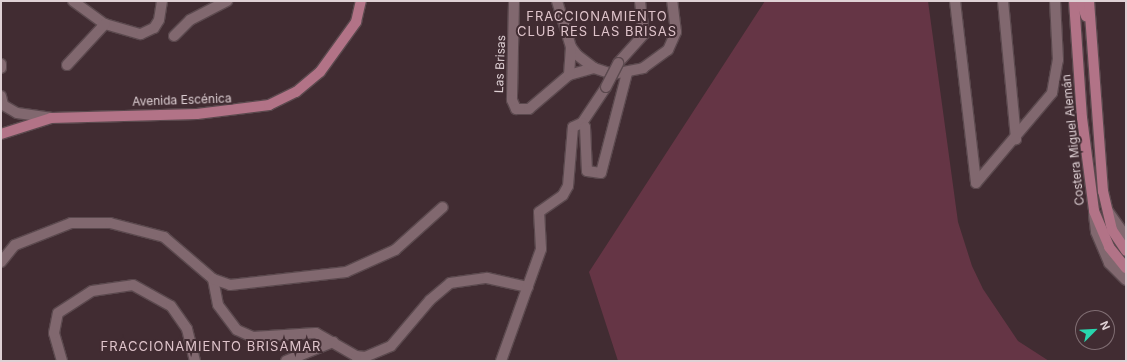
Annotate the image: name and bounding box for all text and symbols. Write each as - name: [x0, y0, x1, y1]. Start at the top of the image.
- district label: FRACCIONAMIENTO CLUB RES LAS BRISAS: [517, 9, 677, 40]
- street label: Las Brisas: [492, 35, 508, 93]
- street label: Costera Miguel Alemán: [1059, 74, 1087, 206]
- street label: Avenida Escénica: [132, 91, 232, 109]
- north arrow: [1075, 310, 1115, 350]
- text: N: [1097, 319, 1113, 332]
- district label: FRACCIONAMIENTO BRISAMAR: [101, 338, 321, 354]

